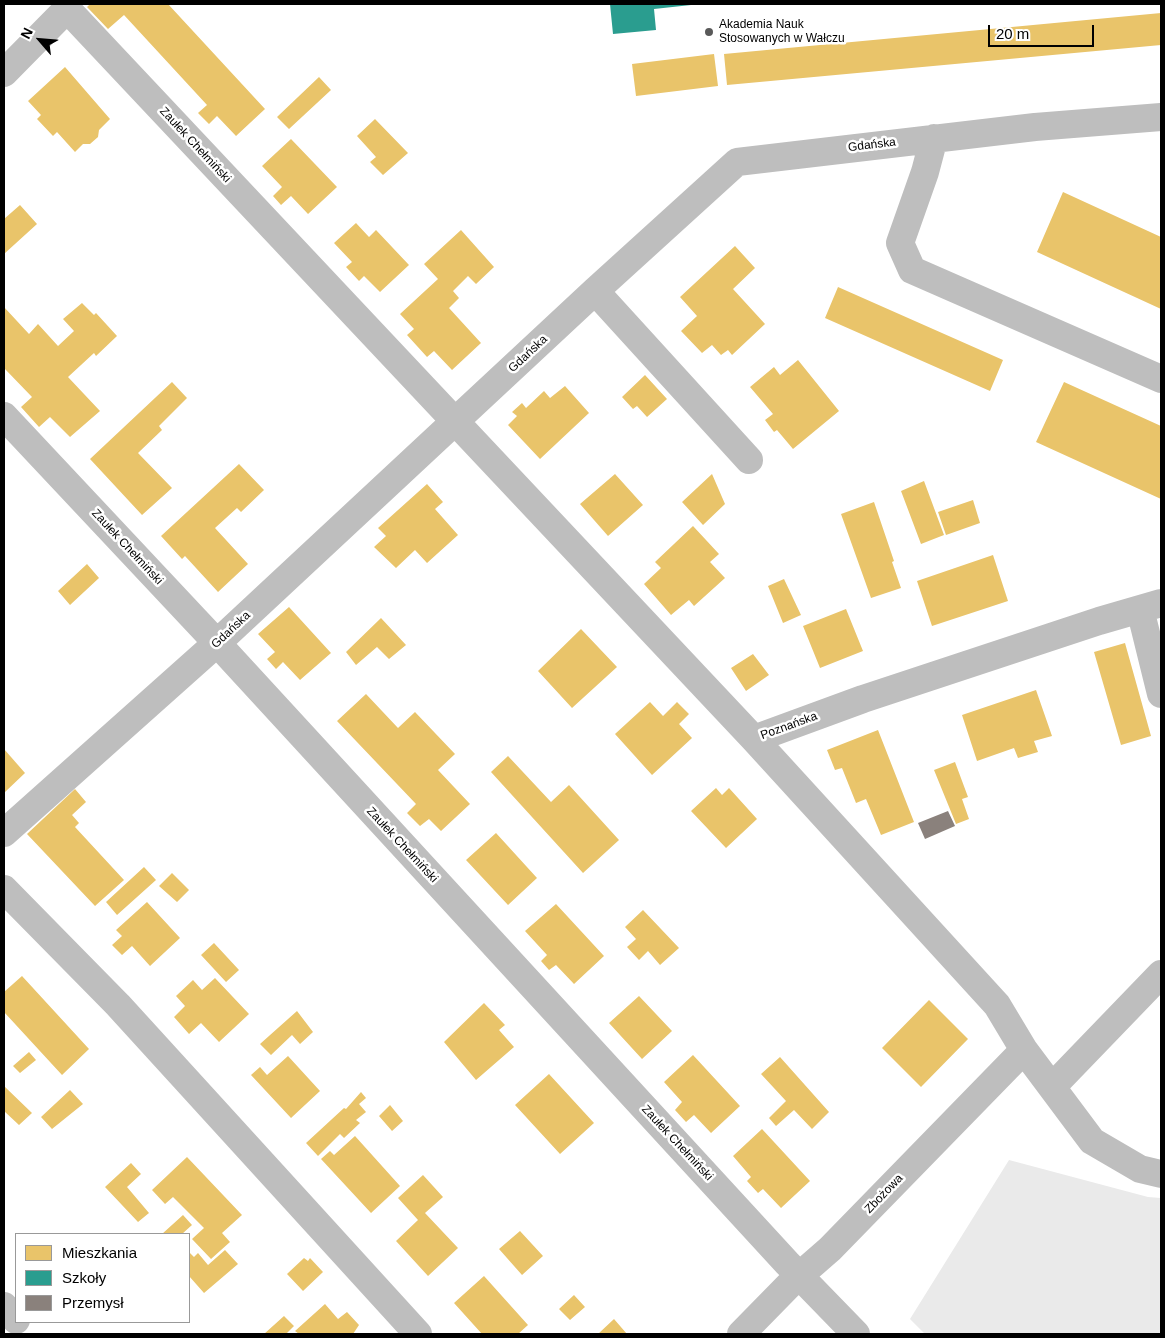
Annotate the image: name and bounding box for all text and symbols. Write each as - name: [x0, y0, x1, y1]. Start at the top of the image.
- north arrow: [15, 15, 65, 65]
- scale bar: [990, 15, 1096, 47]
- place label: Akademia Nauk Stosowanych w Wałczu: [719, 18, 845, 46]
- text: N: [17, 25, 36, 41]
- text: 20 m: [996, 25, 1029, 42]
- marker: Akademia Nauk Stosowanych w Wałczu: [703, 26, 715, 38]
- street label: Zaułek Chełmiński: [156, 104, 234, 186]
- street label: Gdańska: [847, 135, 897, 155]
- street label: Gdańska: [506, 332, 550, 376]
- street label: Zaułek Chełmiński: [88, 506, 166, 588]
- street label: Gdańska: [209, 608, 253, 652]
- street label: Poznańska: [759, 709, 819, 743]
- street label: Zaułek Chełmiński: [363, 804, 441, 886]
- street label: Zaułek Chełmiński: [638, 1102, 716, 1184]
- street label: Zbożowa: [862, 1171, 906, 1217]
- legend: [15, 1233, 190, 1323]
- text: Mieszkania: [62, 1244, 137, 1261]
- text: Szkoły: [62, 1269, 106, 1286]
- text: Przemysł: [62, 1294, 124, 1311]

